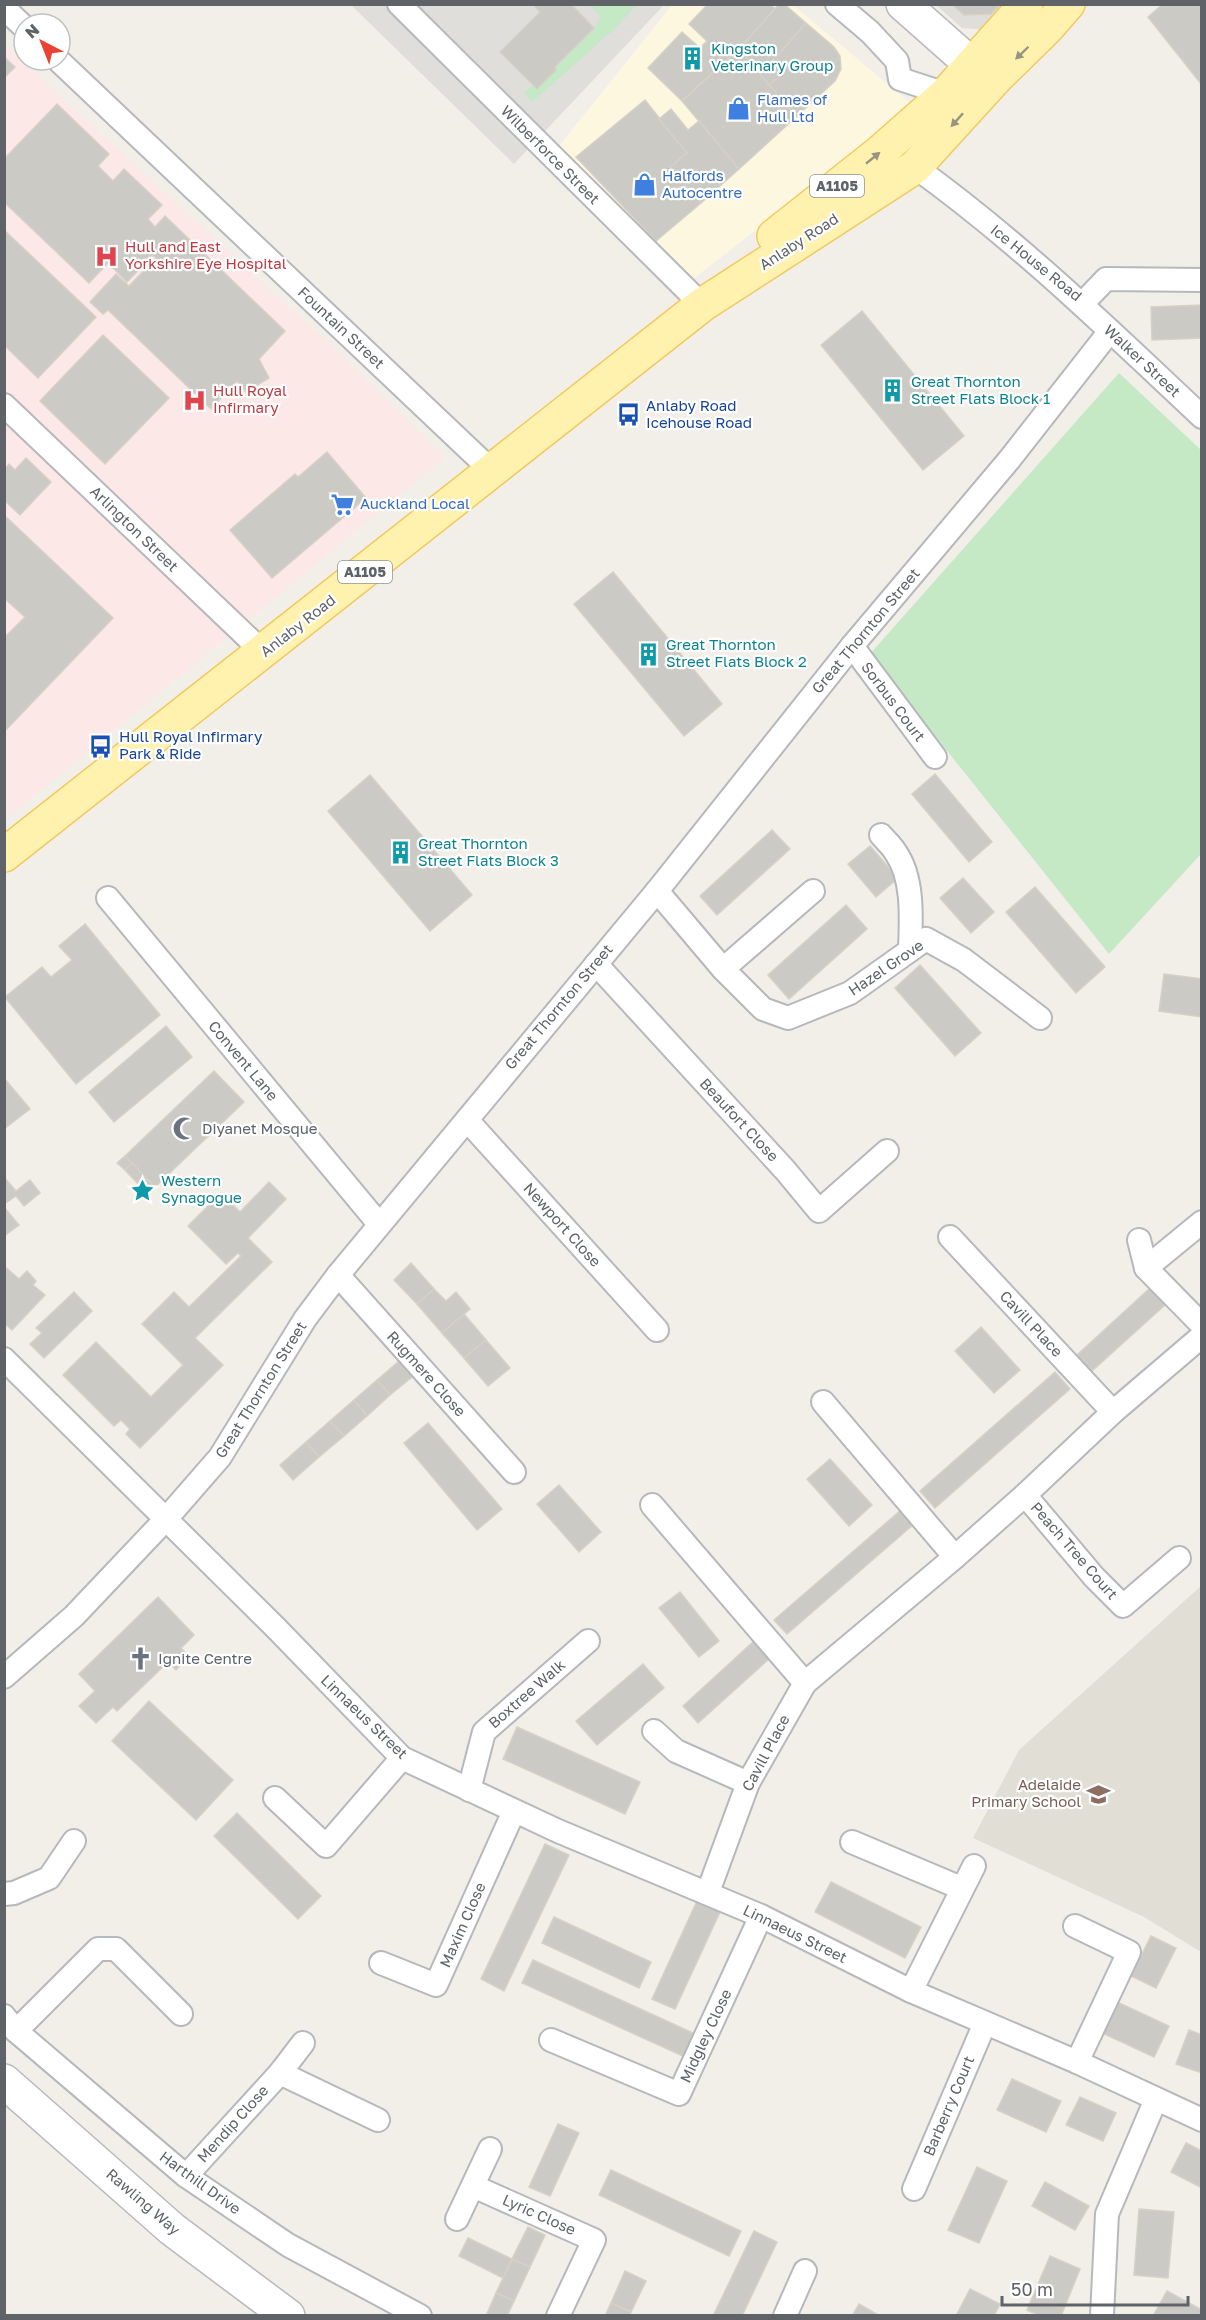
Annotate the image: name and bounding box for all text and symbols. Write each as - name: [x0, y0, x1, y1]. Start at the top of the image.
- north arrow: [12, 12, 72, 72]
- text: N: [21, 19, 43, 42]
- place label: Kingston Veterinary Group: [711, 39, 833, 74]
- building icon: Kingston Veterinary Group: [680, 45, 706, 71]
- one-way arrow: [1016, 45, 1030, 59]
- place label: Flames of Hull Ltd: [757, 90, 828, 125]
- shop icon: Flames of Hull Ltd: [726, 96, 752, 122]
- street label: Wilberforce Street: [498, 101, 604, 207]
- one-way arrow: [951, 113, 965, 127]
- one-way arrow: [865, 151, 881, 164]
- place label: Halfords Autocentre: [662, 166, 742, 201]
- shop icon: Halfords Autocentre: [631, 172, 657, 198]
- road number: A1105: [810, 175, 864, 197]
- street label: Anlaby Road: [756, 209, 841, 273]
- street label: Ice House Road: [987, 220, 1086, 304]
- place label: Hull and East Yorkshire Eye Hospital: [125, 237, 287, 272]
- hospital icon: Hull and East Yorkshire Eye Hospital: [94, 243, 120, 269]
- street label: Fountain Street: [295, 283, 389, 372]
- street label: Walker Street: [1101, 320, 1185, 400]
- place label: Great Thornton Street Flats Block 1: [911, 372, 1050, 407]
- building icon: Great Thornton Street Flats Block 1: [880, 378, 906, 404]
- place label: Hull Royal Infirmary: [213, 381, 287, 416]
- hospital icon: Hull Royal Infirmary: [182, 387, 208, 413]
- place label: Anlaby Road Icehouse Road: [646, 396, 752, 431]
- bus stop icon: Anlaby Road Icehouse Road: [615, 402, 641, 428]
- street label: Arlington Street: [87, 482, 183, 575]
- supermarket icon: Auckland Local: [329, 491, 355, 517]
- place label: Auckland Local: [360, 494, 470, 512]
- road number: A1105: [338, 561, 392, 583]
- street label: Great Thornton Street: [808, 564, 923, 697]
- street label: Anlaby Road: [256, 590, 339, 660]
- place label: Great Thornton Street Flats Block 2: [666, 635, 807, 670]
- building icon: Great Thornton Street Flats Block 2: [635, 641, 661, 667]
- street label: Sorbus Court: [858, 658, 930, 745]
- place label: Hull Royal Infirmary Park & Ride: [119, 727, 263, 762]
- bus stop icon: Hull Royal Infirmary Park & Ride: [88, 733, 114, 759]
- place label: Great Thornton Street Flats Block 3: [418, 834, 559, 869]
- building icon: Great Thornton Street Flats Block 3: [387, 840, 413, 866]
- street label: Hazel Grove: [845, 935, 927, 999]
- street label: Great Thornton Street: [501, 940, 616, 1073]
- street label: Convent Lane: [205, 1017, 283, 1104]
- street label: Beaufort Close: [697, 1074, 783, 1165]
- mosque icon: Diyanet Mosque: [171, 1116, 197, 1142]
- place label: Diyanet Mosque: [202, 1119, 318, 1137]
- place label: Western Synagogue: [161, 1171, 242, 1206]
- place icon: Western Synagogue: [130, 1177, 156, 1203]
- street label: Newport Close: [520, 1179, 605, 1270]
- street label: Cavill Place: [996, 1286, 1067, 1360]
- street label: Great Thornton Street: [211, 1318, 310, 1461]
- street label: Rugmere Close: [384, 1327, 470, 1420]
- street label: Peach Tree Court: [1028, 1498, 1122, 1603]
- church icon: Ignite Centre: [127, 1646, 153, 1672]
- place label: Ignite Centre: [158, 1649, 252, 1667]
- street label: Boxtree Walk: [484, 1655, 569, 1731]
- street label: Linnaeus Street: [318, 1670, 412, 1762]
- street label: Cavill Place: [737, 1711, 793, 1794]
- place label: Adelaide Primary School: [971, 1775, 1081, 1810]
- school or university icon: Adelaide Primary School: [1086, 1781, 1112, 1807]
- street label: Maxim Close: [435, 1879, 489, 1970]
- street label: Linnaeus Street: [741, 1900, 850, 1966]
- street label: Midgley Close: [676, 1986, 735, 2085]
- street label: Barberry Court: [919, 2053, 977, 2158]
- street label: Mendip Close: [193, 2081, 272, 2166]
- street label: Harthill Drive: [157, 2147, 245, 2218]
- street label: Rawling Way: [103, 2164, 185, 2239]
- street label: Lyric Close: [500, 2190, 579, 2238]
- scale bar: [1002, 2269, 1188, 2307]
- text: 50 m: [1011, 2278, 1053, 2300]

